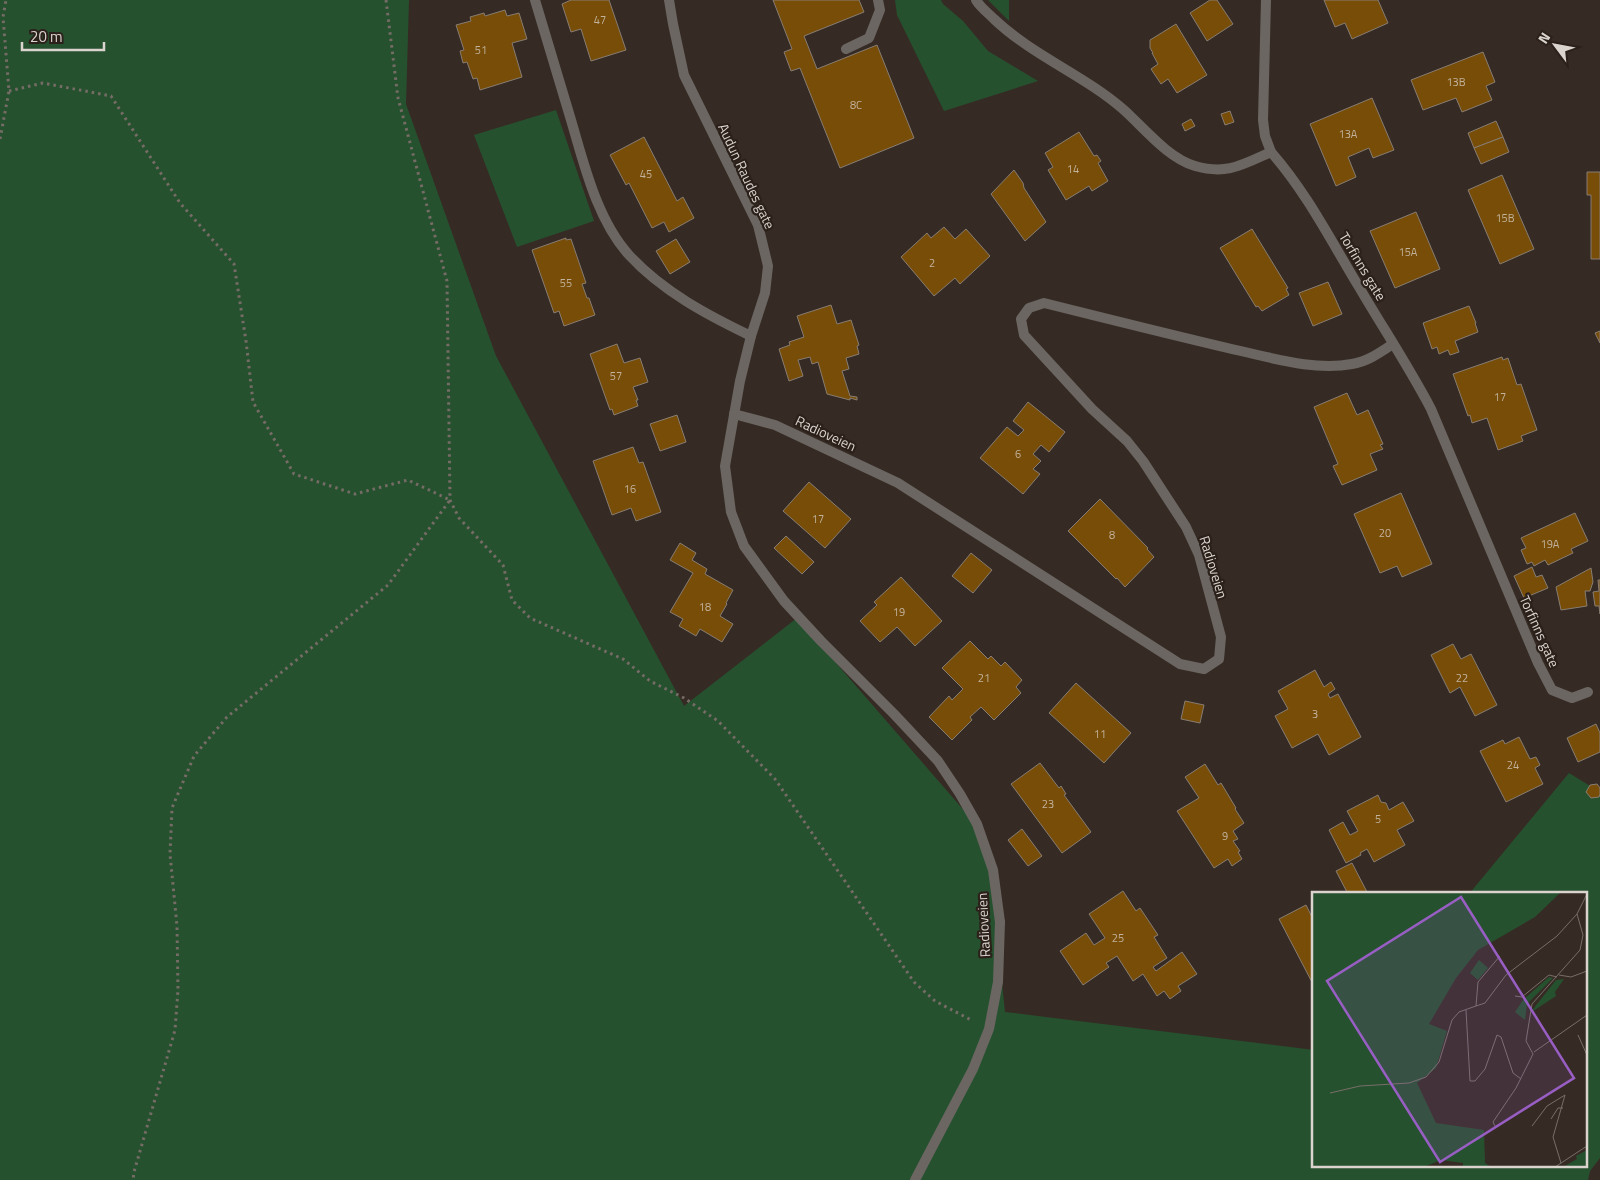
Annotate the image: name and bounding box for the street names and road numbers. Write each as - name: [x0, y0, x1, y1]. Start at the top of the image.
- street label: Audun Raudes gate: [713, 120, 781, 232]
- street label: Torfinns gate: [1334, 228, 1392, 304]
- street label: Radioveien: [792, 410, 860, 456]
- street label: Radioveien: [1194, 533, 1234, 601]
- street label: Torfinns gate: [1515, 592, 1565, 670]
- street label: Radioveien: [971, 892, 995, 958]

